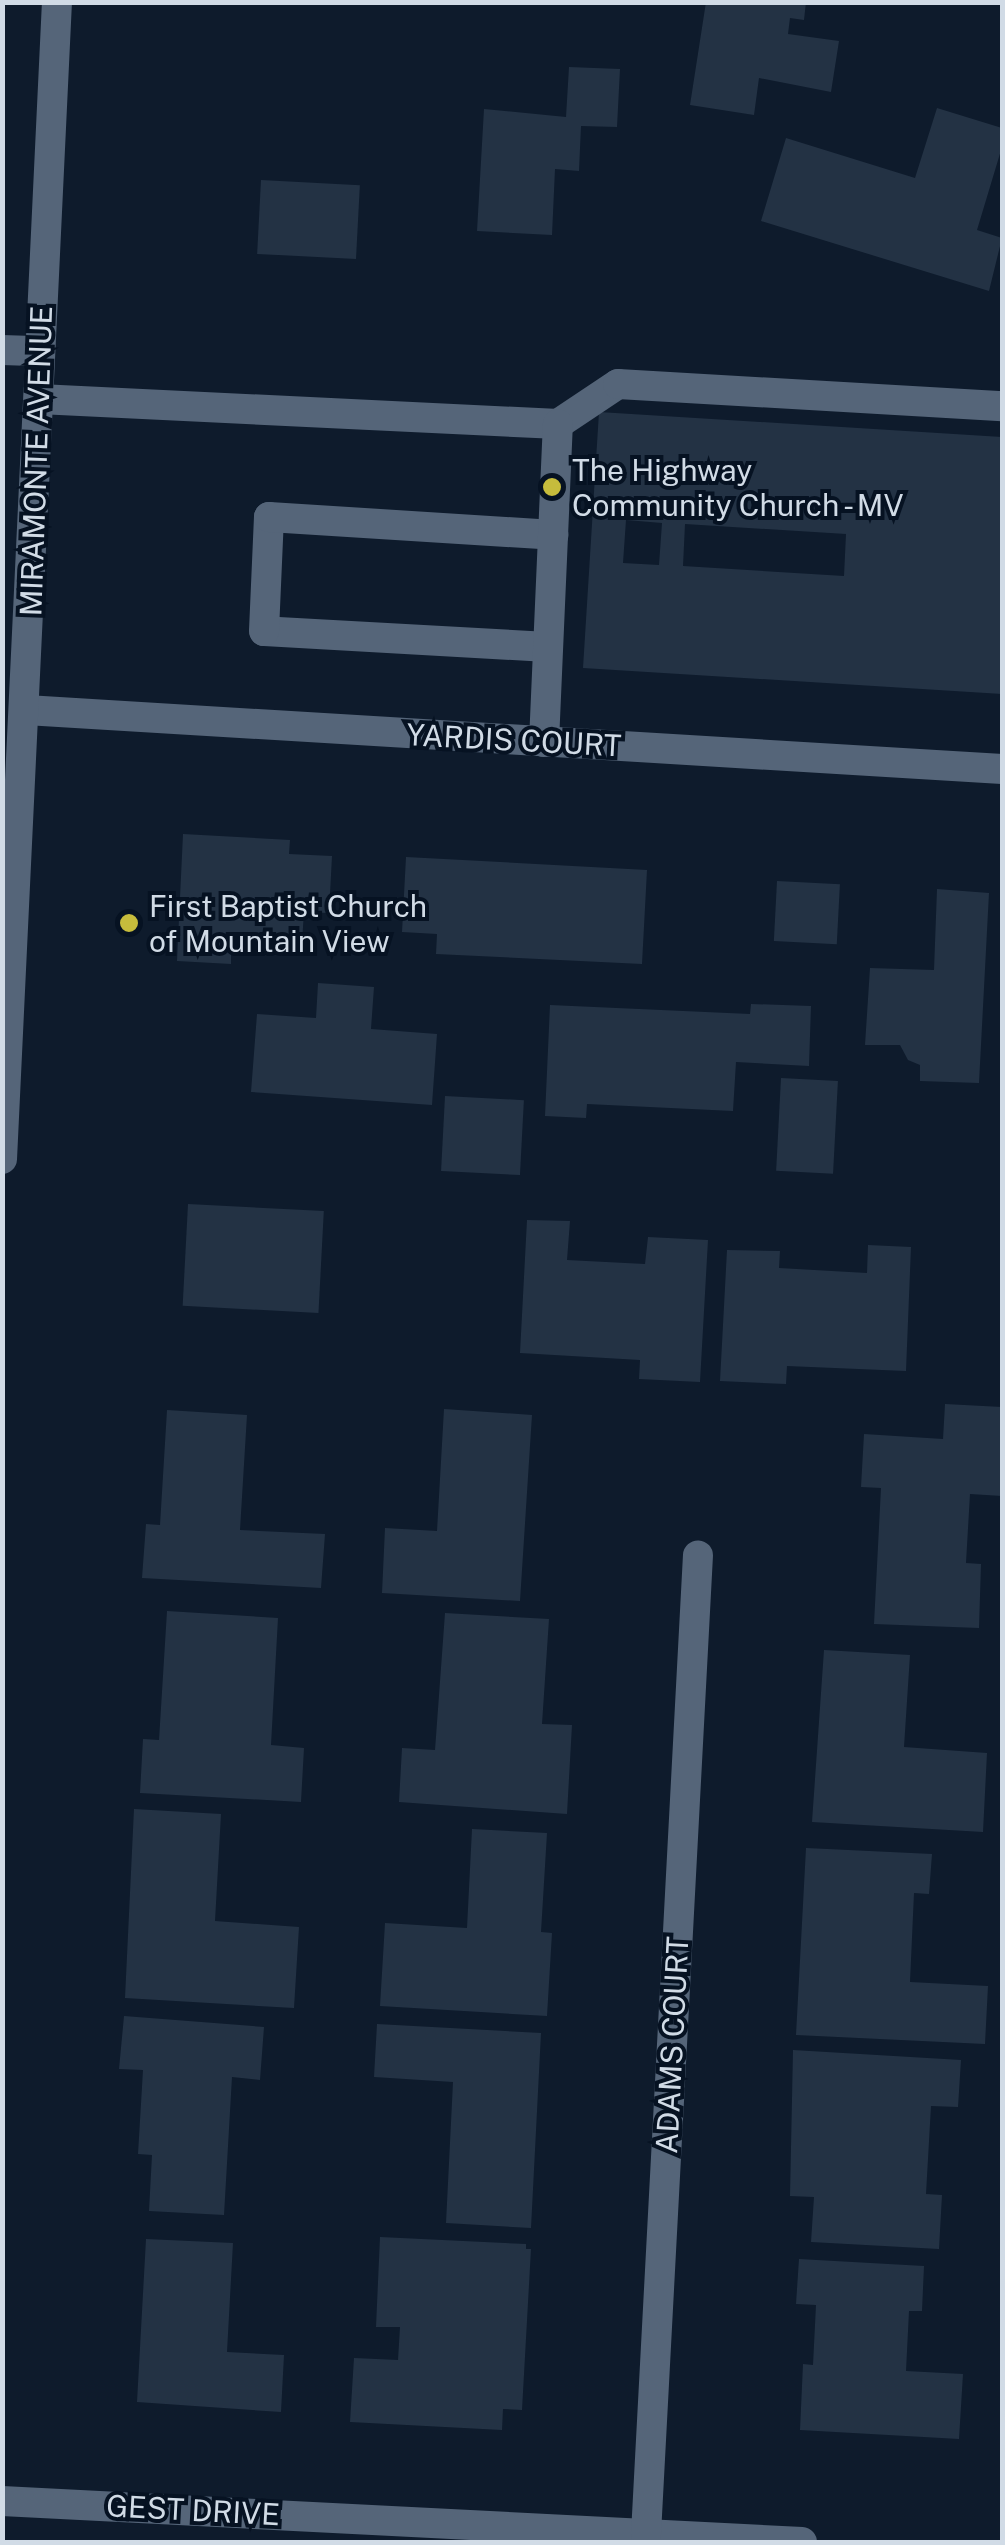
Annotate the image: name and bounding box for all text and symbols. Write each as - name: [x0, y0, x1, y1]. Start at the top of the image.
- street label: MIRAMONTE AVENUE: [13, 305, 59, 617]
- place label: The Highway Community Church - MV: [572, 452, 912, 522]
- marker: The Highway Community Church - MV: [541, 476, 563, 498]
- street label: YARDIS COURT: [406, 716, 622, 764]
- place label: First Baptist Church of Mountain View: [149, 888, 427, 958]
- marker: First Baptist Church of Mountain View: [118, 912, 140, 934]
- street label: ADAMS COURT: [648, 1935, 696, 2155]
- street label: GEST DRIVE: [105, 2487, 281, 2533]

